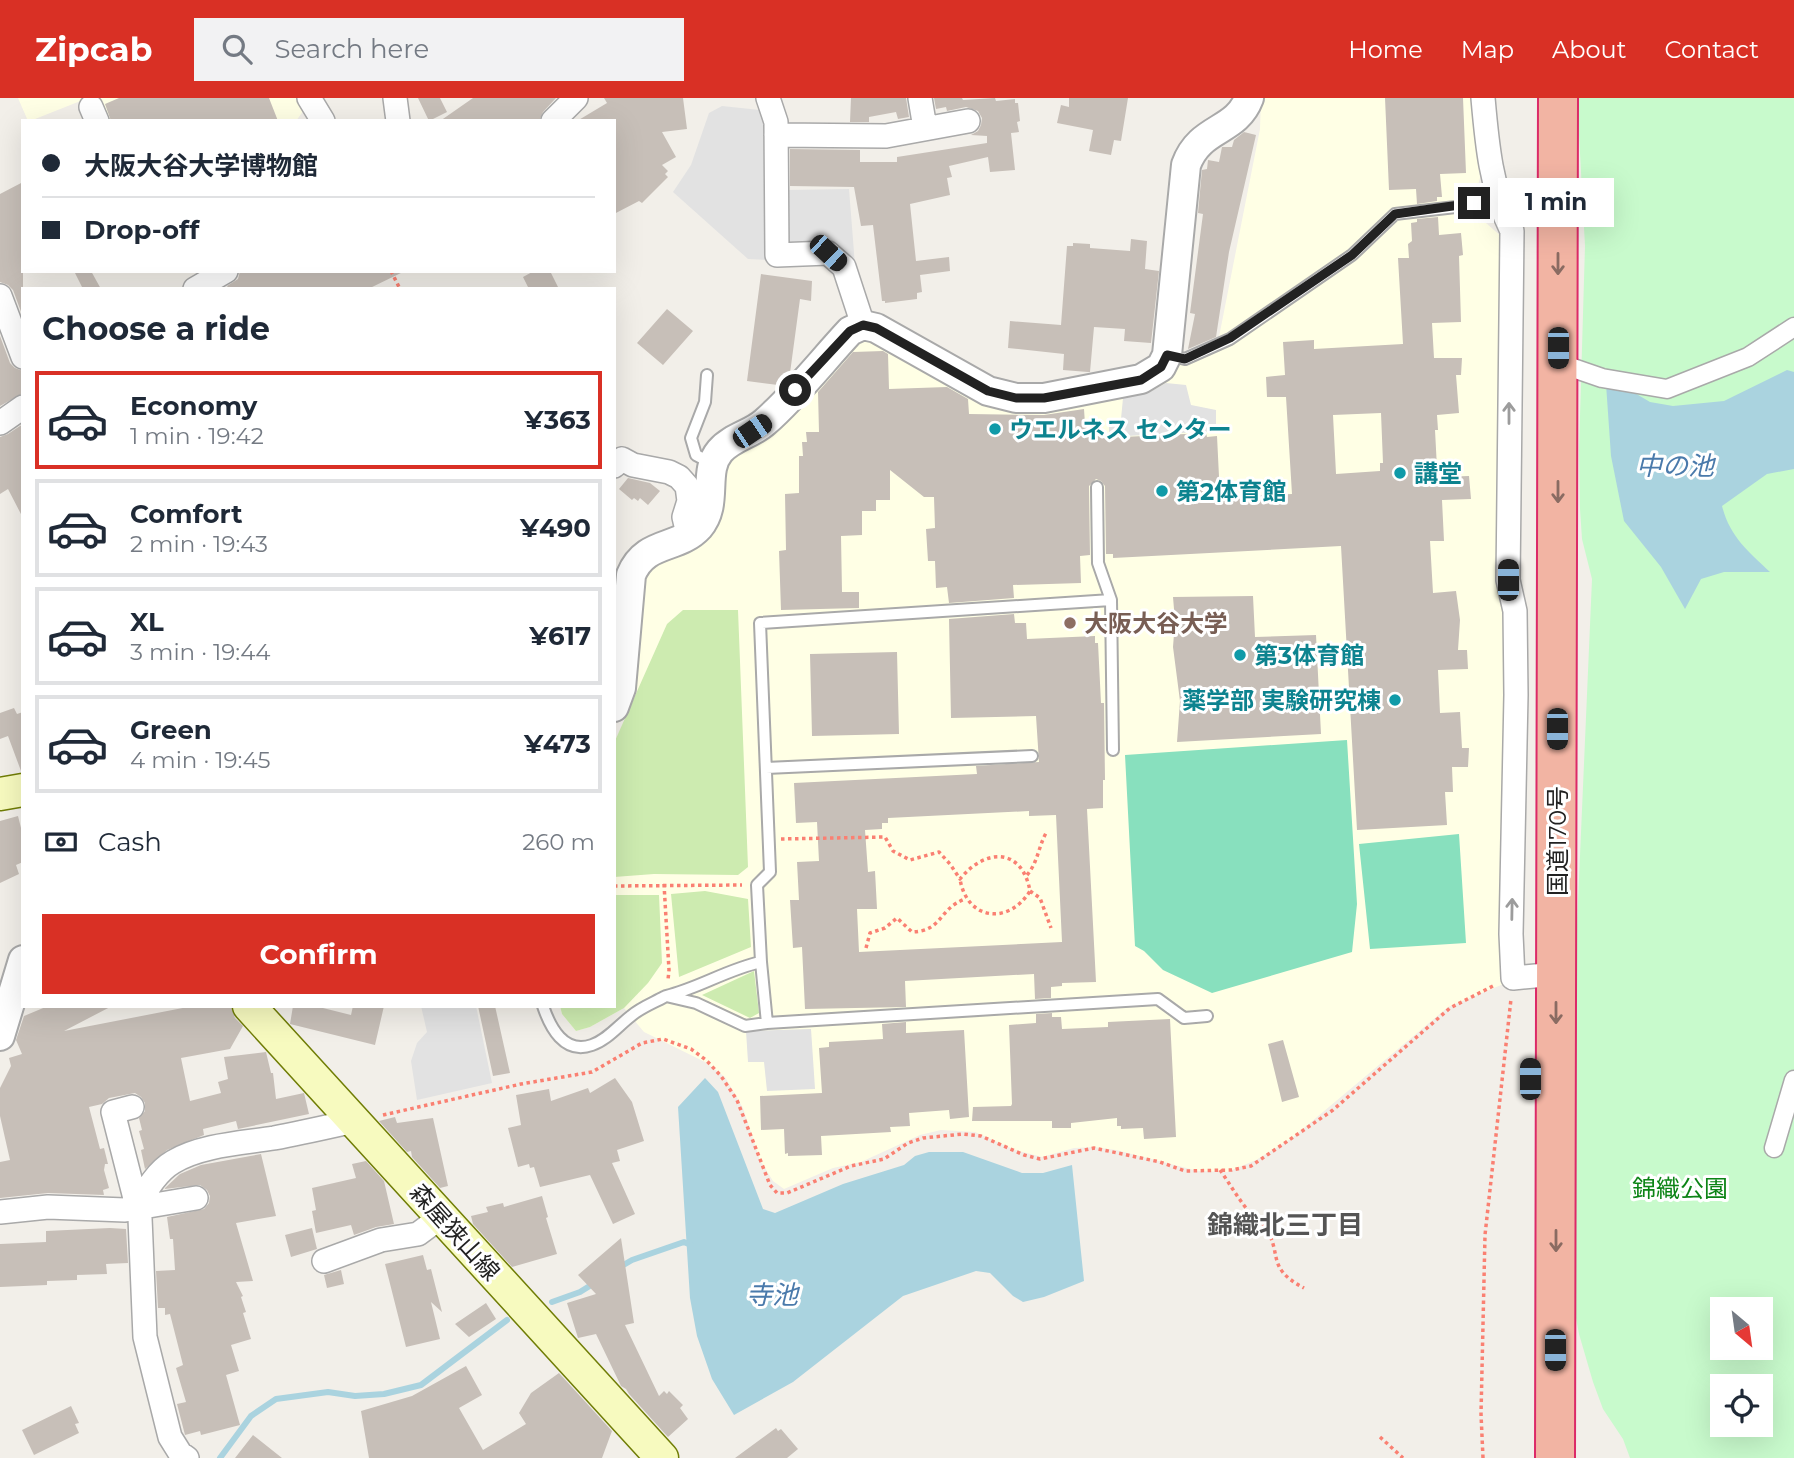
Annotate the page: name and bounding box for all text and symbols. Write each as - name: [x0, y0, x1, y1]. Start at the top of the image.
- search box: [194, 18, 684, 81]
- text: Zipcab: [35, 29, 152, 69]
- icon: search: [218, 30, 256, 68]
- text: Search here: [274, 33, 429, 65]
- text: Home: [1348, 35, 1423, 64]
- text: Map: [1461, 35, 1514, 64]
- text: About: [1552, 35, 1626, 64]
- text: Contact: [1664, 35, 1759, 64]
- text: 大阪大谷大学博物館: [84, 150, 318, 182]
- callout: 1 min: [1498, 178, 1614, 228]
- route end: [1458, 187, 1490, 219]
- text: 1 min: [1525, 188, 1587, 216]
- text: Drop-off: [84, 214, 199, 246]
- car: [806, 231, 851, 275]
- one-way arrow: [1551, 252, 1565, 275]
- text: Choose a ride: [42, 309, 270, 348]
- car: [1548, 327, 1569, 369]
- route start: [779, 374, 811, 406]
- icon: car: [46, 389, 109, 452]
- text: Economy: [130, 390, 257, 422]
- one-way arrow: [1502, 402, 1516, 425]
- text: ¥363: [524, 404, 591, 436]
- car: [729, 411, 776, 451]
- place label: ウエルネス センター: [1009, 415, 1232, 444]
- marker: ウエルネス センター: [987, 421, 1003, 437]
- text: 1 min · 19:42: [130, 422, 264, 450]
- water label: 中の池: [1636, 450, 1717, 482]
- place label: 講堂: [1414, 459, 1462, 488]
- marker: 講堂: [1392, 465, 1408, 481]
- place label: 第2体育館: [1176, 477, 1286, 506]
- one-way arrow: [1551, 480, 1565, 503]
- marker: 第2体育館: [1154, 483, 1170, 499]
- icon: car: [46, 497, 109, 560]
- text: Comfort: [130, 498, 242, 530]
- text: ¥490: [520, 512, 591, 544]
- text: 2 min · 19:43: [130, 530, 268, 558]
- car: [1498, 559, 1519, 601]
- icon: car: [46, 605, 109, 668]
- text: XL: [130, 606, 164, 638]
- place label: 大阪大谷大学: [1084, 609, 1228, 638]
- marker: 大阪大谷大学: [1062, 615, 1078, 631]
- text: ¥617: [529, 620, 591, 652]
- text: 3 min · 19:44: [130, 638, 271, 666]
- place label: 第3体育館: [1254, 641, 1364, 670]
- marker: 第3体育館: [1232, 647, 1248, 663]
- place label: 薬学部 実験研究棟: [1182, 686, 1381, 715]
- marker: 薬学部 実験研究棟: [1387, 692, 1403, 708]
- car: [1547, 708, 1568, 750]
- icon: car: [46, 713, 109, 776]
- text: Green: [130, 714, 212, 746]
- text: ¥473: [524, 728, 591, 760]
- text: 4 min · 19:45: [130, 746, 271, 774]
- street label: 国道170号: [1543, 786, 1572, 896]
- icon: cash: [42, 823, 80, 861]
- text: Cash: [98, 826, 162, 858]
- text: 260 m: [522, 828, 595, 856]
- one-way arrow: [1505, 898, 1519, 921]
- button: Confirm: [42, 914, 595, 994]
- one-way arrow: [1549, 1001, 1563, 1024]
- car: [1520, 1058, 1541, 1100]
- park label: 錦織公園: [1632, 1174, 1728, 1203]
- street label: 森屋狭山線: [404, 1178, 506, 1286]
- district label: 錦織北三丁目: [1207, 1209, 1363, 1241]
- one-way arrow: [1549, 1229, 1562, 1252]
- water label: 寺池: [746, 1279, 801, 1311]
- north arrow: [1710, 1297, 1773, 1360]
- map controls: [1710, 1297, 1773, 1437]
- car: [1545, 1329, 1566, 1371]
- button: locate: [1710, 1374, 1773, 1437]

